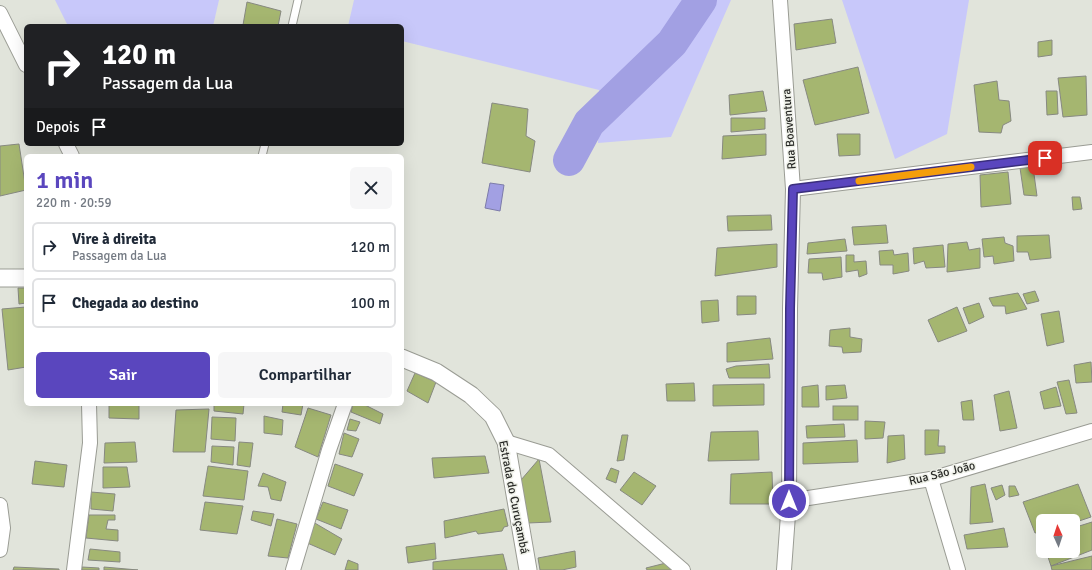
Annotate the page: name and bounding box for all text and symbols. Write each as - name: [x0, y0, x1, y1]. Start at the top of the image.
- text: 120 m: [102, 38, 176, 72]
- icon: right: [36, 40, 88, 92]
- text: Passagem da Lua: [102, 72, 233, 94]
- street label: Rua Boaventura: [779, 88, 800, 170]
- icon: arrive: [88, 116, 110, 138]
- text: Depois: [36, 118, 80, 136]
- pin: [1028, 141, 1062, 175]
- icon: arrive: [1034, 147, 1056, 169]
- text: 1 min: [36, 165, 93, 195]
- button: close: [350, 167, 392, 209]
- text: 220 m · 20:59: [36, 195, 112, 211]
- text: Vire à direita: [72, 230, 156, 248]
- icon: right: [38, 236, 60, 258]
- text: 120 m: [350, 238, 390, 256]
- text: Passagem da Lua: [72, 248, 167, 264]
- icon: arrive: [38, 292, 60, 314]
- text: Chegada ao destino: [72, 294, 199, 312]
- text: 100 m: [350, 294, 390, 312]
- button: Sair: [36, 352, 210, 398]
- button: Compartilhar: [218, 352, 392, 398]
- street label: Estrada do Curuçambá: [495, 439, 532, 555]
- street label: Rua São João: [907, 458, 977, 489]
- position arrow: [768, 480, 810, 522]
- north arrow: [1036, 514, 1080, 558]
- map controls: [1036, 514, 1080, 558]

